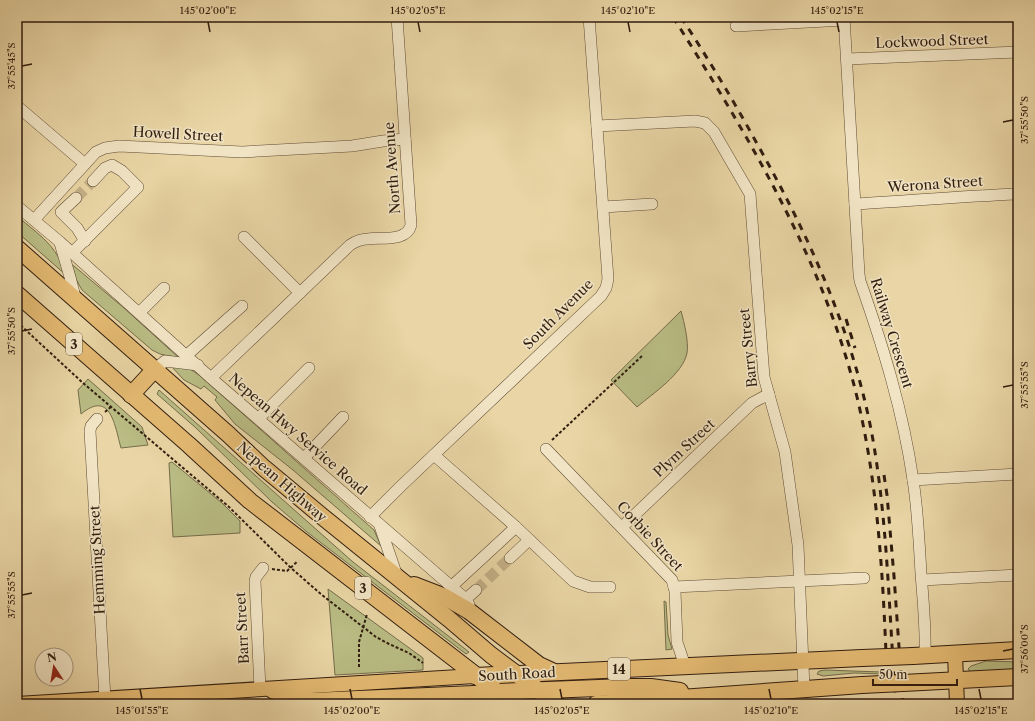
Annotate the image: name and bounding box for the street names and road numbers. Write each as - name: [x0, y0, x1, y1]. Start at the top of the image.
- street label: Lockwood Street: [875, 30, 989, 52]
- street label: North Avenue: [380, 121, 404, 215]
- street label: Howell Street: [132, 123, 224, 145]
- street label: Werona Street: [886, 172, 983, 196]
- street label: South Avenue: [519, 275, 597, 353]
- street label: Railway Crescent: [867, 276, 917, 390]
- street label: Barry Street: [735, 307, 761, 389]
- road number: 3: [66, 333, 82, 355]
- street label: Nepean Hwy Service Road: [225, 369, 371, 499]
- street label: Plym Street: [650, 415, 719, 481]
- street label: Nepean Highway: [233, 438, 331, 526]
- street label: Corbie Street: [613, 497, 687, 575]
- street label: Hemming Street: [85, 505, 109, 615]
- road number: 3: [355, 577, 371, 599]
- street label: Barr Street: [231, 591, 253, 664]
- road number: 14: [608, 658, 630, 680]
- street label: South Road: [478, 663, 557, 685]

